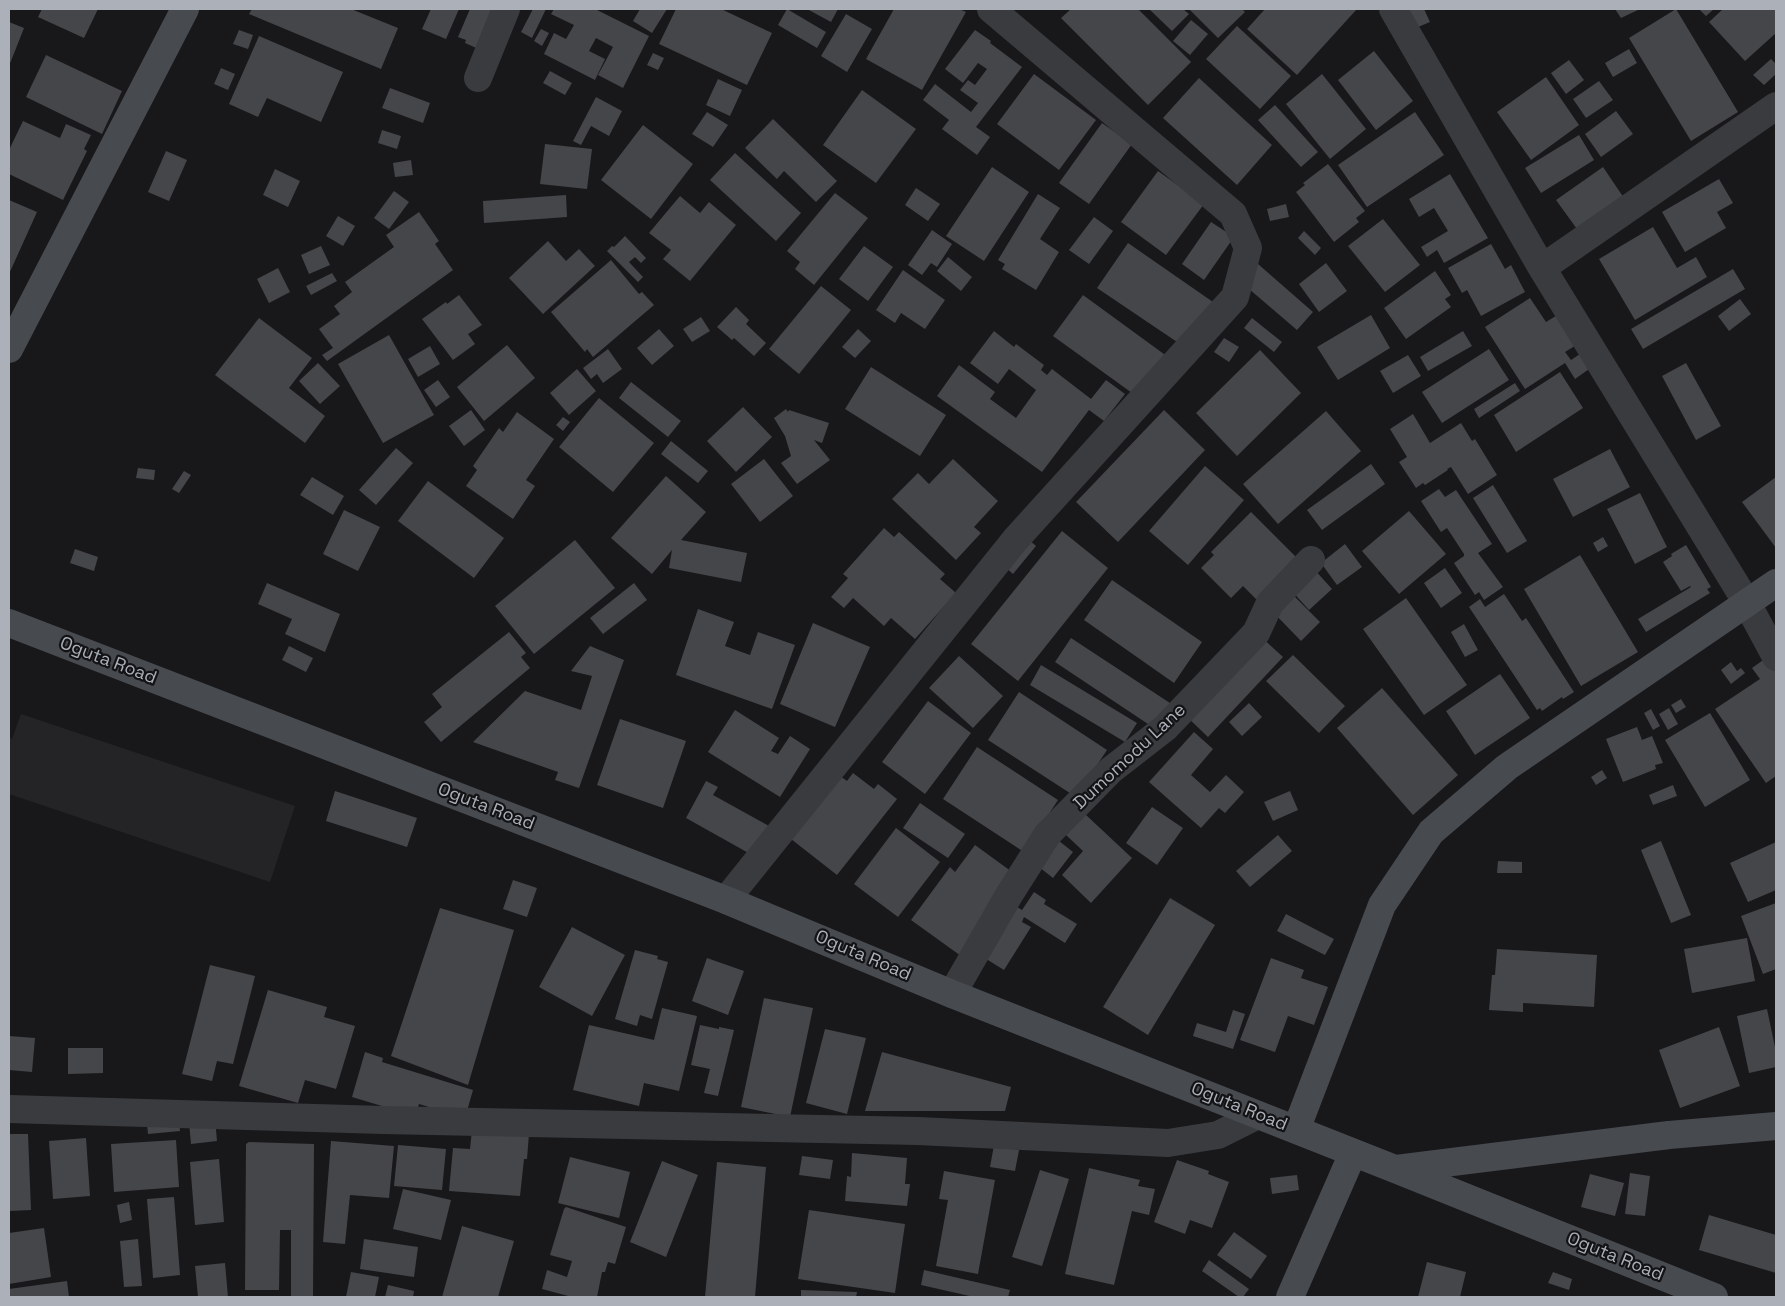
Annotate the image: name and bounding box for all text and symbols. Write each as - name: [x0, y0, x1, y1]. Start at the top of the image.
- street label: Oguta Road: [57, 633, 159, 689]
- street label: Dumomodu Lane: [1070, 700, 1190, 814]
- street label: Oguta Road: [435, 779, 537, 835]
- street label: Oguta Road: [812, 926, 914, 986]
- street label: Oguta Road: [1188, 1078, 1290, 1136]
- street label: Oguta Road: [1564, 1228, 1666, 1286]

